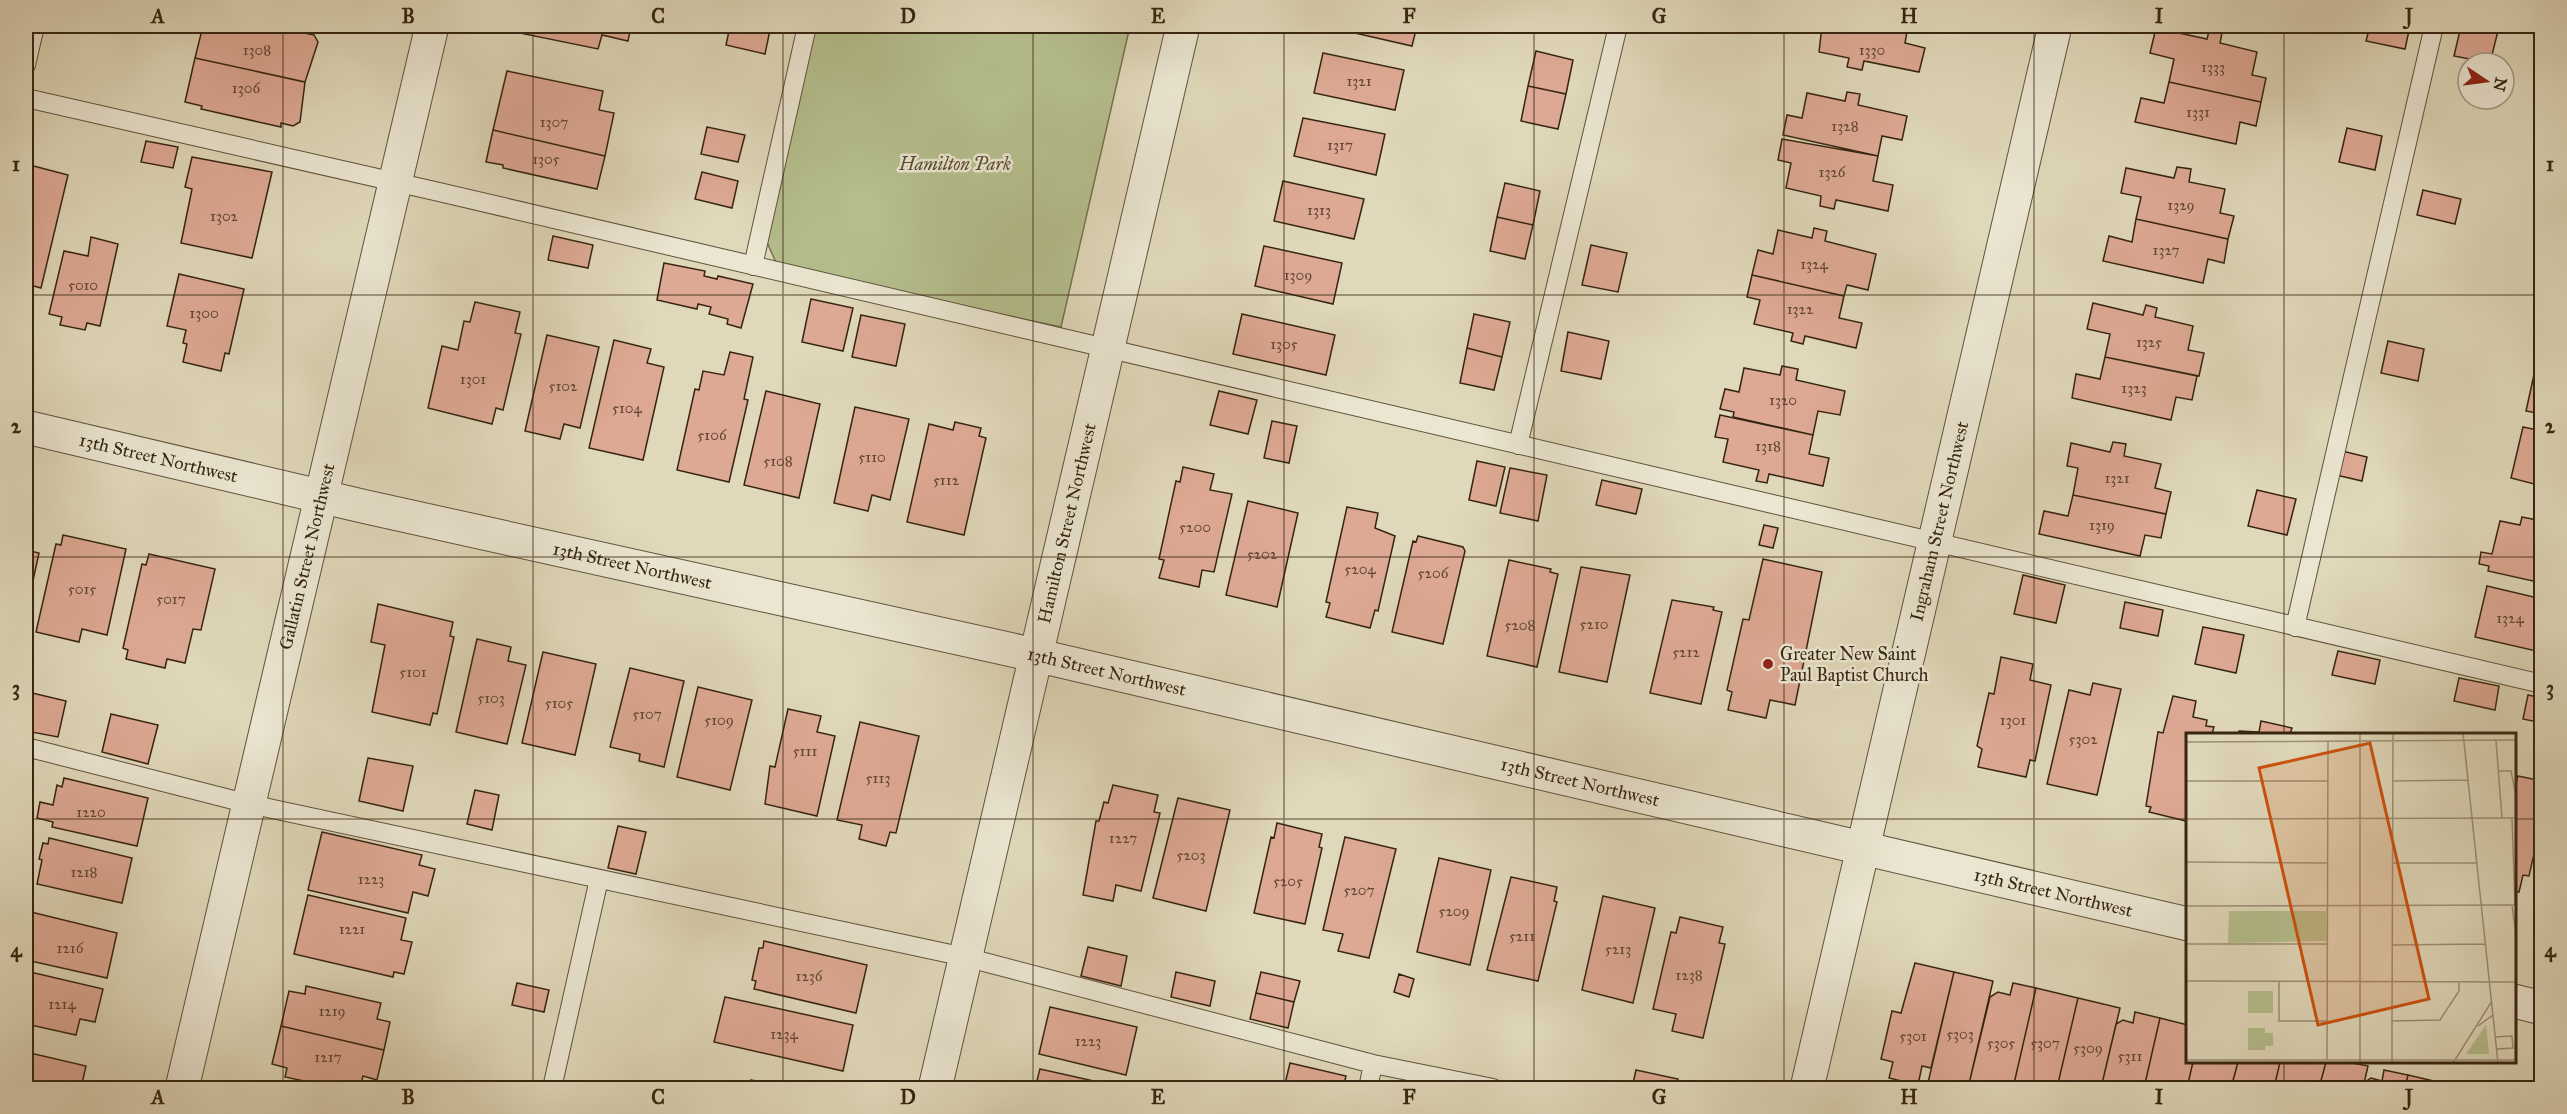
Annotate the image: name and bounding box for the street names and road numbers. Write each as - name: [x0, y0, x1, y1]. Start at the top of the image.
- street label: Ingraham Street Northwest: [1905, 418, 1973, 623]
- street label: Hamilton Street Northwest: [1033, 420, 1101, 626]
- street label: 13th Street Northwest: [77, 429, 241, 488]
- street label: Gallatin Street Northwest: [275, 460, 340, 652]
- street label: 13th Street Northwest: [551, 538, 715, 594]
- street label: 13th Street Northwest: [1025, 643, 1189, 701]
- street label: 13th Street Northwest: [1498, 753, 1662, 811]
- street label: 13th Street Northwest: [1972, 863, 2135, 922]

